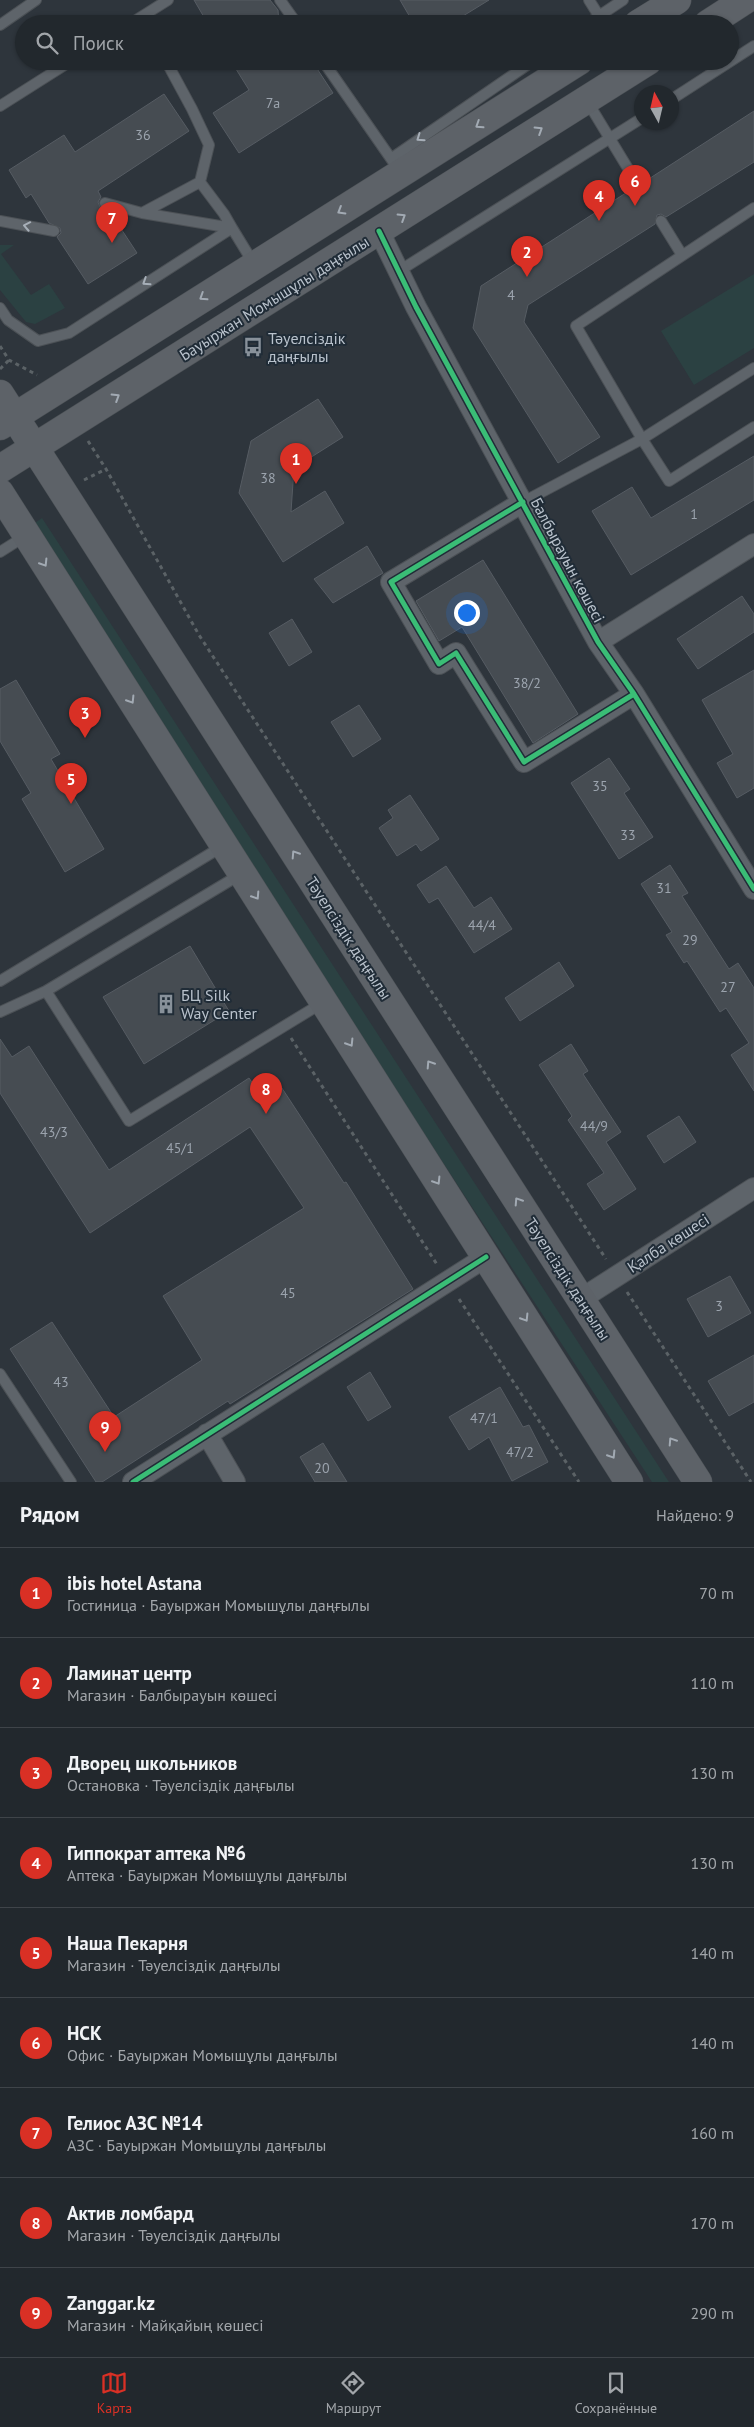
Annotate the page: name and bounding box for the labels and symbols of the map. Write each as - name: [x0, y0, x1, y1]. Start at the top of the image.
- north arrow: [634, 85, 679, 130]
- house number: 7а: [266, 94, 280, 112]
- one-way arrow: [475, 119, 484, 129]
- house number: 36: [135, 126, 151, 144]
- one-way arrow: [534, 127, 543, 137]
- one-way arrow: [416, 132, 426, 141]
- pin: 6: [619, 165, 651, 206]
- pin: 4: [583, 180, 615, 221]
- pin: 7: [96, 202, 128, 243]
- one-way arrow: [338, 205, 347, 215]
- one-way arrow: [396, 214, 405, 223]
- one-way arrow: [22, 222, 31, 232]
- street label: Бауыржан Момышұлы даңғылы: [175, 231, 373, 365]
- pin: 2: [511, 236, 543, 277]
- one-way arrow: [142, 275, 151, 285]
- house number: 4: [507, 286, 515, 304]
- one-way arrow: [200, 291, 209, 301]
- place label: Тәуелсіздік даңғылы: [268, 328, 346, 366]
- bus stop icon: Тәуелсіздік даңғылы: [242, 336, 264, 358]
- one-way arrow: [111, 394, 120, 403]
- pin: 1: [280, 443, 312, 484]
- house number: 38: [260, 469, 276, 487]
- street label: Балбырауын көшесі: [527, 494, 609, 626]
- house number: 1: [690, 505, 698, 523]
- one-way arrow: [38, 557, 47, 566]
- your location: [454, 600, 480, 626]
- house number: 38/2: [513, 674, 541, 692]
- one-way arrow: [124, 695, 134, 704]
- pin: 3: [69, 697, 101, 738]
- pin: 5: [55, 763, 87, 804]
- house number: 35: [592, 777, 608, 795]
- house number: 33: [620, 826, 636, 844]
- one-way arrow: [292, 850, 302, 859]
- street label: Тәуелсіздік даңғылы: [302, 873, 396, 1003]
- house number: 31: [656, 879, 672, 897]
- one-way arrow: [250, 890, 259, 900]
- house number: 44/4: [468, 916, 496, 934]
- house number: 29: [682, 931, 698, 949]
- house number: 27: [720, 978, 736, 996]
- place label: БЦ Silk Way Center: [181, 985, 258, 1023]
- building icon: БЦ Silk Way Center: [155, 993, 177, 1015]
- one-way arrow: [344, 1038, 353, 1047]
- one-way arrow: [427, 1061, 437, 1070]
- pin: 8: [250, 1073, 282, 1114]
- house number: 44/9: [580, 1117, 608, 1135]
- house number: 43/3: [40, 1123, 68, 1141]
- house number: 45/1: [166, 1139, 194, 1157]
- one-way arrow: [431, 1175, 441, 1184]
- one-way arrow: [515, 1197, 524, 1207]
- street label: Қалба көшесі: [623, 1209, 713, 1277]
- street label: Тәуелсіздік даңғылы: [521, 1214, 615, 1344]
- house number: 45: [280, 1284, 296, 1302]
- house number: 3: [715, 1297, 723, 1315]
- one-way arrow: [518, 1312, 528, 1321]
- house number: 43: [53, 1373, 69, 1391]
- house number: 47/1: [470, 1409, 498, 1427]
- pin: 9: [89, 1411, 121, 1452]
- one-way arrow: [669, 1437, 678, 1447]
- house number: 47/2: [506, 1443, 534, 1461]
- one-way arrow: [606, 1449, 615, 1458]
- house number: 20: [314, 1459, 330, 1477]

